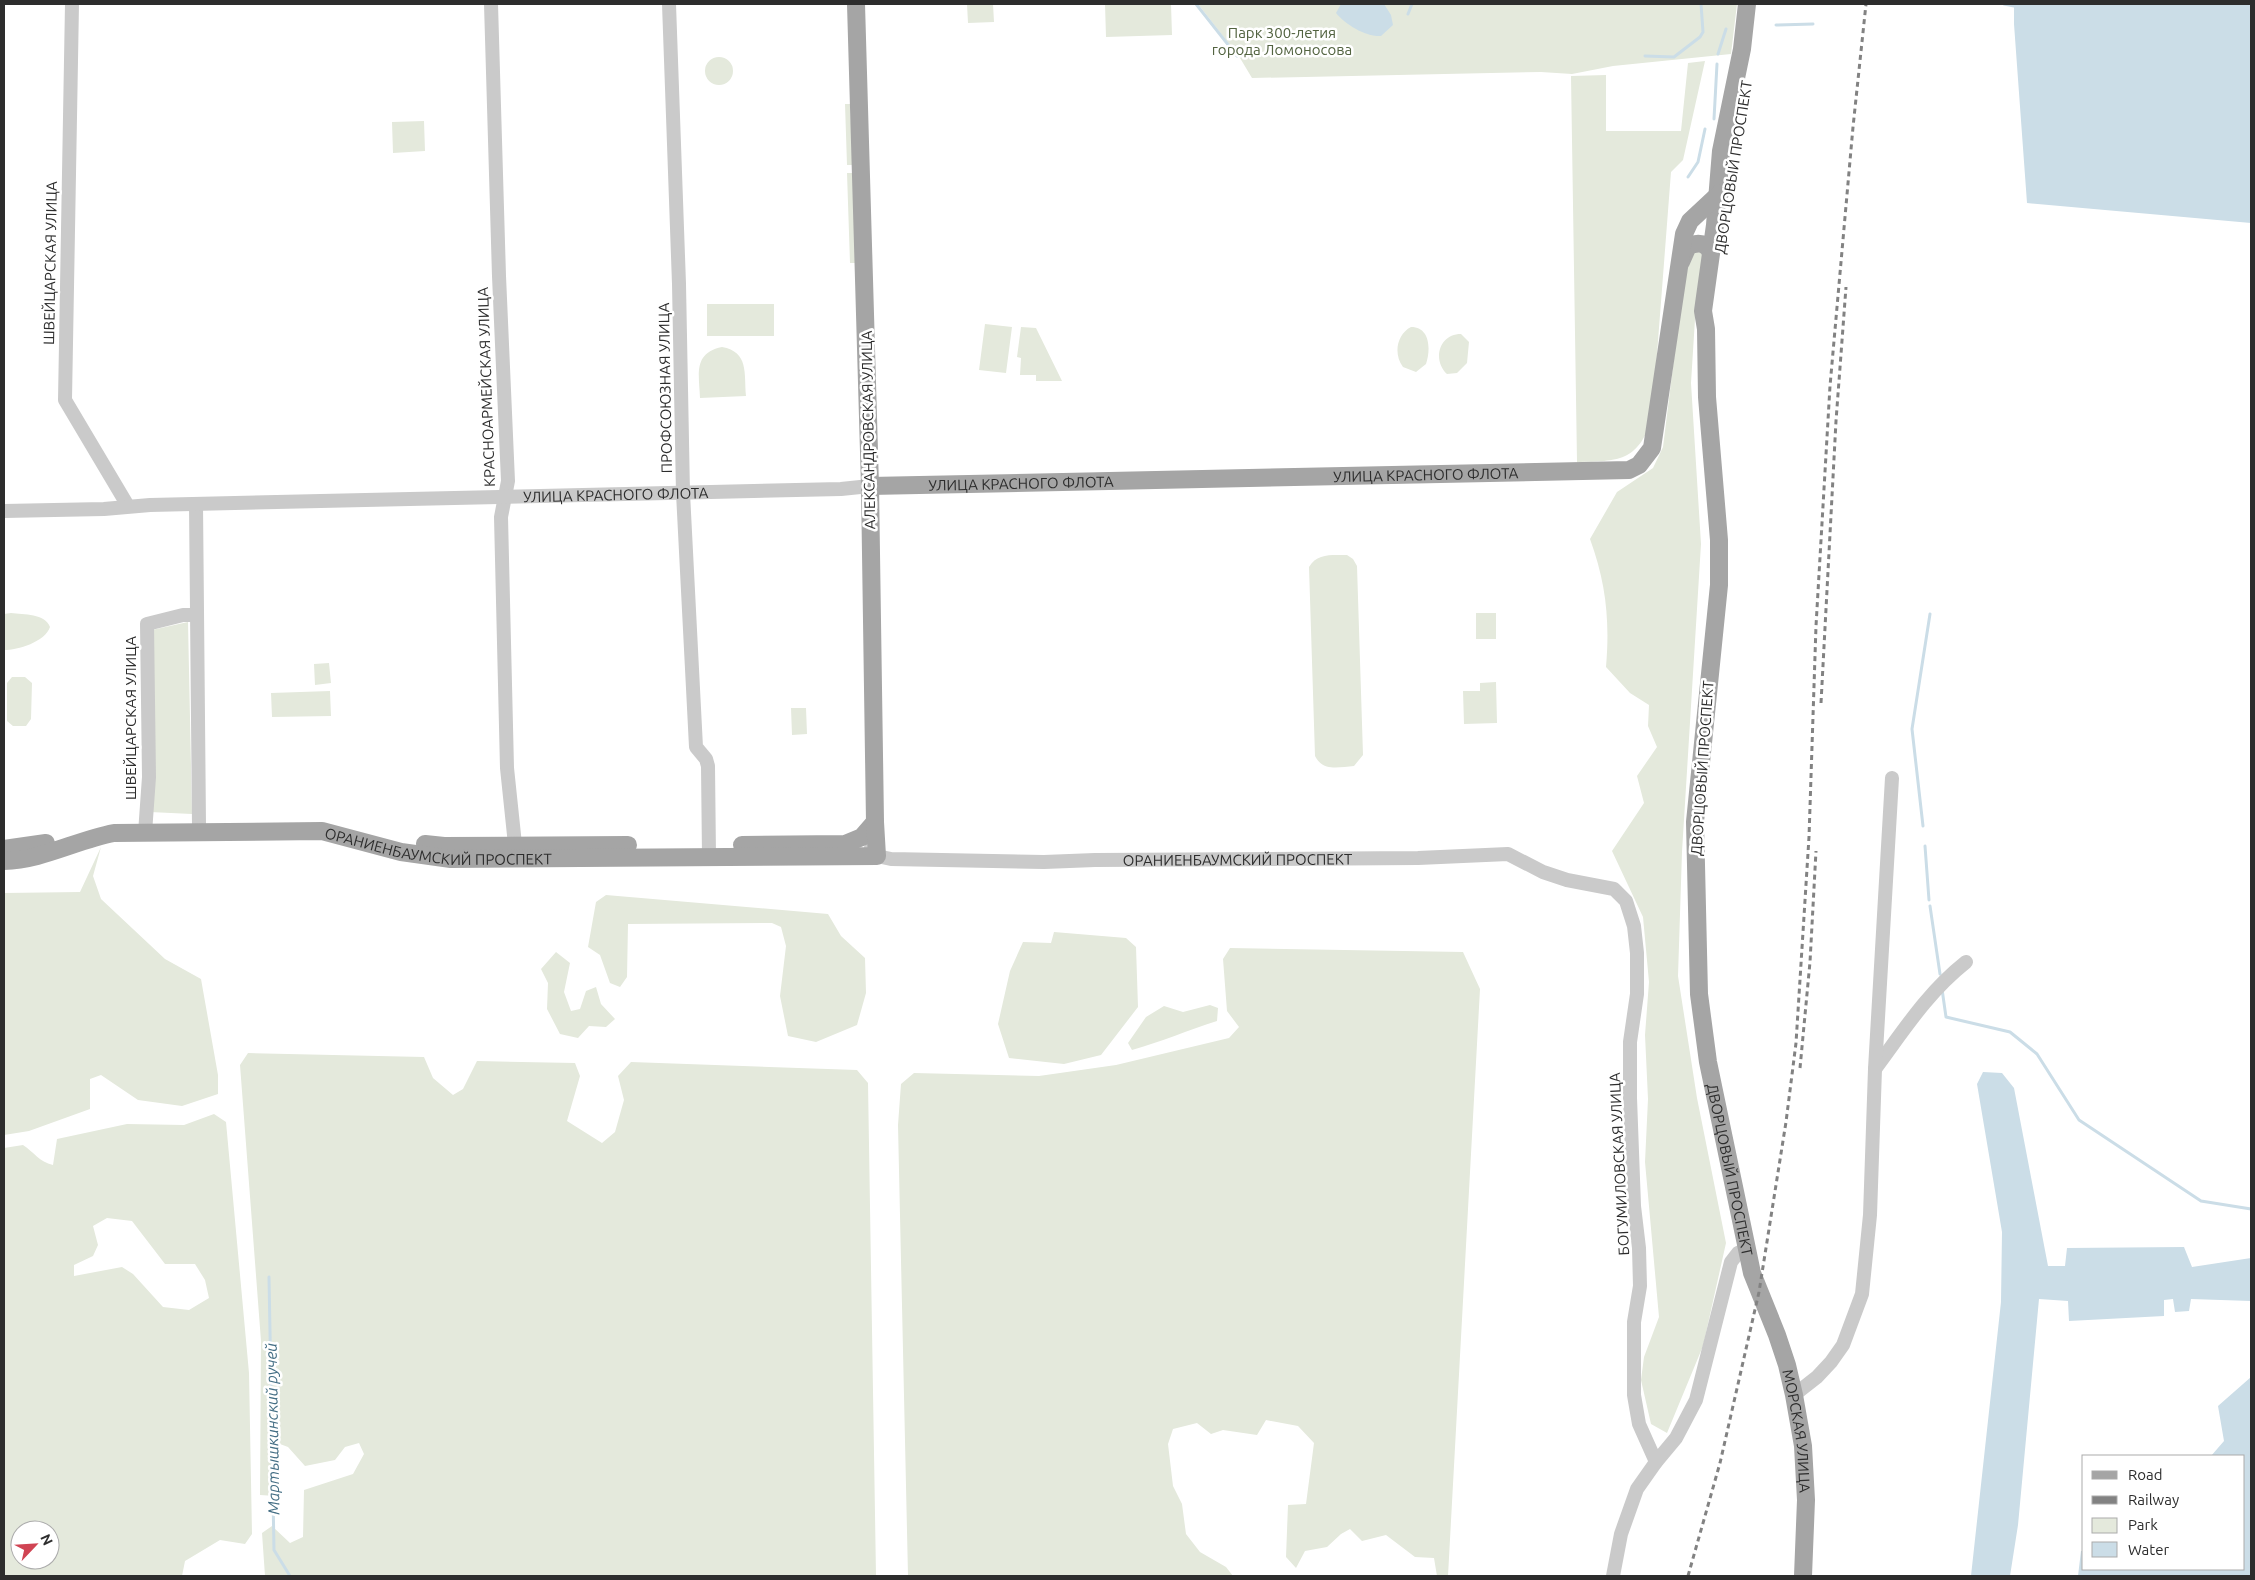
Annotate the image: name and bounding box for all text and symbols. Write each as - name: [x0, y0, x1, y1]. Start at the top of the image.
- park label: Парк 300-летия города Ломоносова: [1212, 24, 1352, 58]
- street label: ДВОРЦОВЫЙ ПРОСПЕКТ: [1711, 78, 1755, 255]
- street label: ШВЕЙЦАРСКАЯ УЛИЦА: [40, 181, 60, 345]
- street label: КРАСНОАРМЕЙСКАЯ УЛИЦА: [474, 286, 498, 487]
- street label: ПРОФСОЮЗНАЯ УЛИЦА: [655, 302, 675, 473]
- street label: АЛЕКСАНДРОВСКАЯ УЛИЦА: [858, 330, 878, 530]
- street label: УЛИЦА КРАСНОГО ФЛОТА: [1333, 464, 1519, 485]
- street label: УЛИЦА КРАСНОГО ФЛОТА: [928, 472, 1114, 493]
- street label: УЛИЦА КРАСНОГО ФЛОТА: [523, 484, 709, 505]
- street label: ШВЕЙЦАРСКАЯ УЛИЦА: [122, 636, 139, 800]
- street label: ДВОРЦОВЫЙ ПРОСПЕКТ: [1687, 679, 1717, 856]
- street label: ОРАНИЕНБАУМСКИЙ ПРОСПЕКТ: [323, 824, 552, 868]
- street label: ОРАНИЕНБАУМСКИЙ ПРОСПЕКТ: [1123, 850, 1353, 868]
- street label: БОГУМИЛОВСКАЯ УЛИЦА: [1606, 1072, 1632, 1256]
- street label: ДВОРЦОВЫЙ ПРОСПЕКТ: [1704, 1082, 1757, 1258]
- water label: Мартышкинский ручей: [261, 1342, 282, 1515]
- street label: МОРСКАЯ УЛИЦА: [1780, 1367, 1814, 1493]
- legend: [2082, 1455, 2245, 1570]
- text: Road: [2128, 1466, 2163, 1483]
- text: Railway: [2128, 1491, 2179, 1508]
- text: Park: [2128, 1516, 2158, 1533]
- north arrow: [10, 1520, 60, 1570]
- text: N: [37, 1531, 56, 1548]
- text: Water: [2128, 1541, 2169, 1558]

